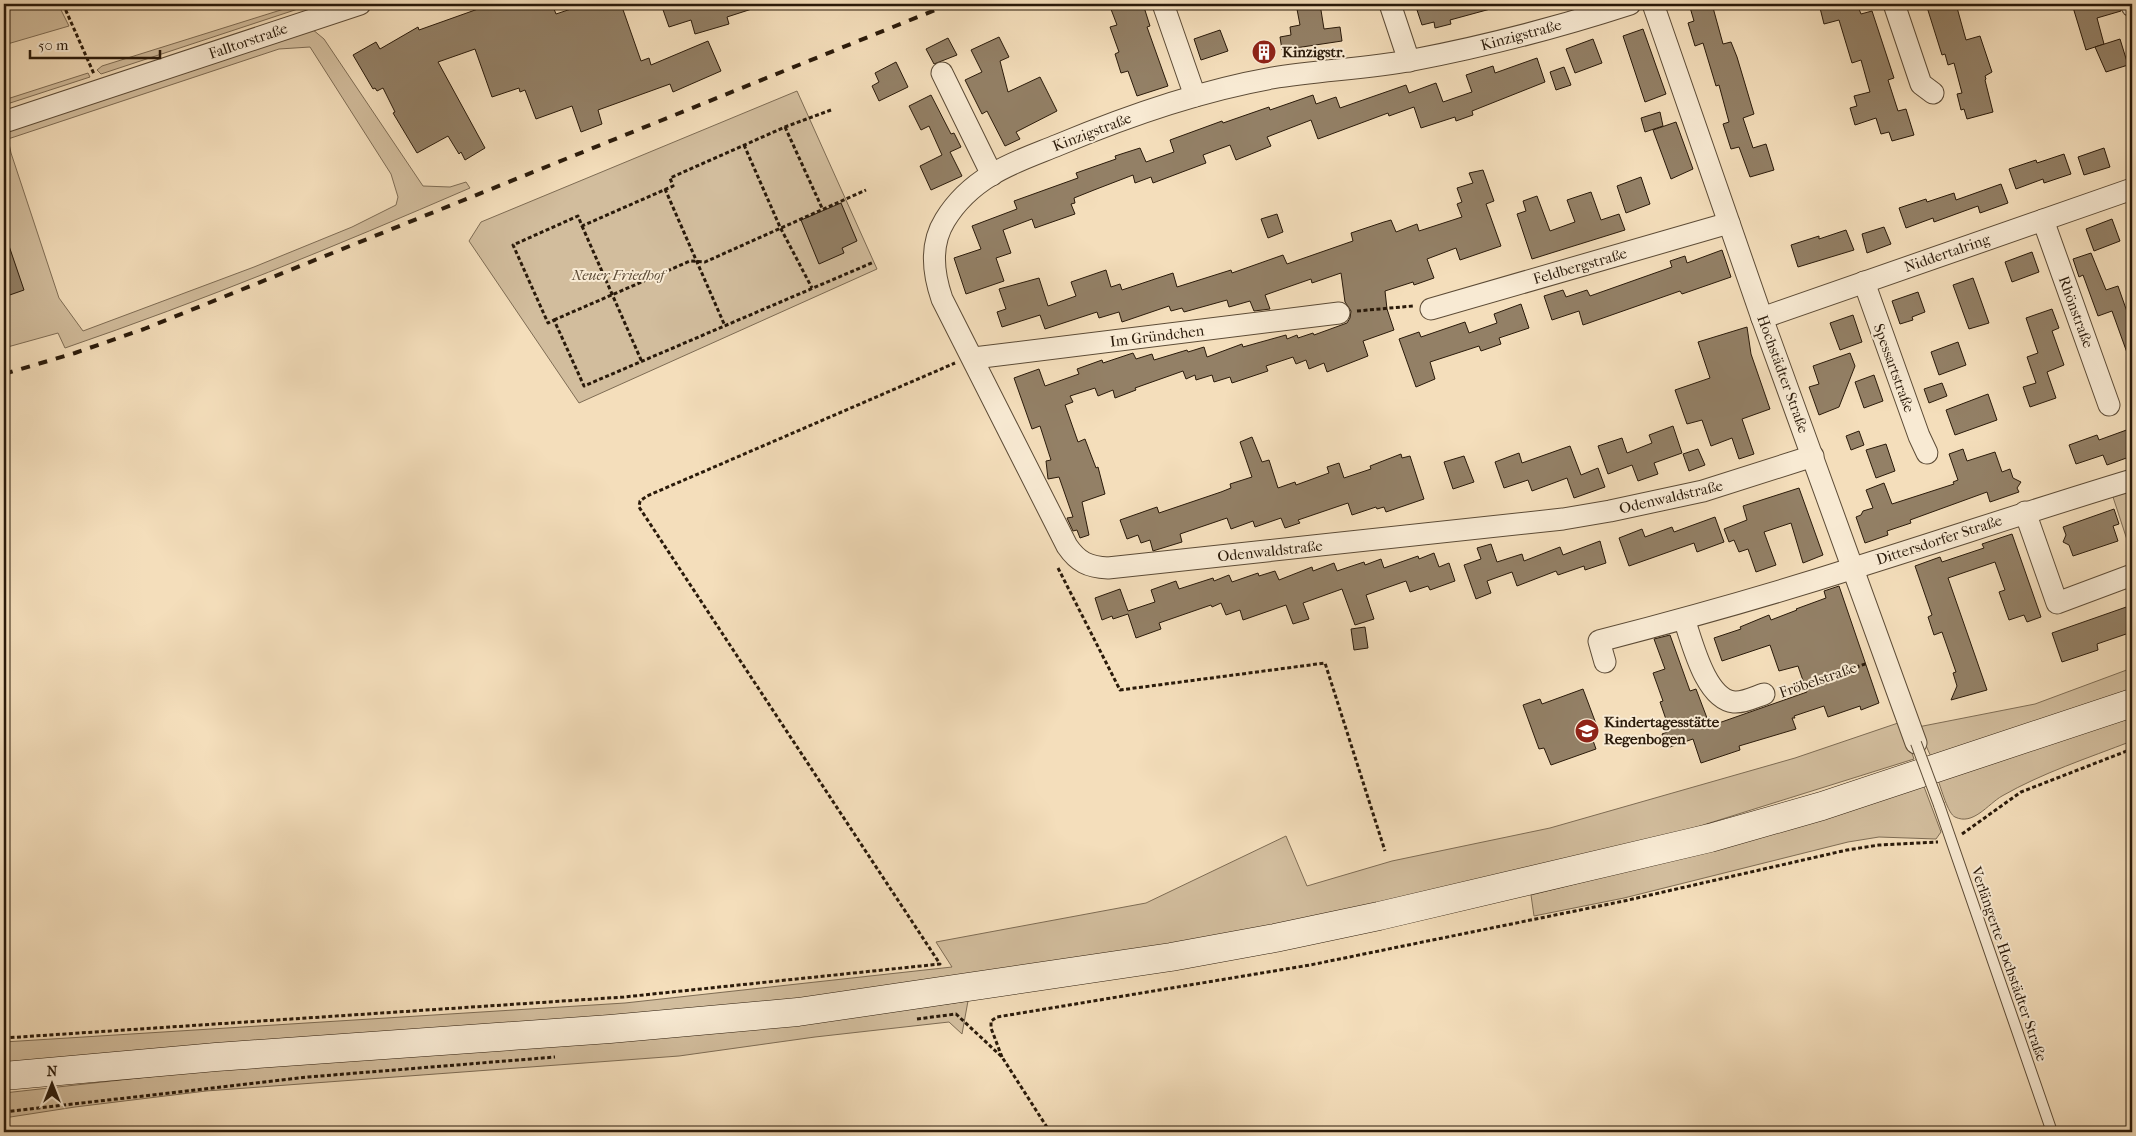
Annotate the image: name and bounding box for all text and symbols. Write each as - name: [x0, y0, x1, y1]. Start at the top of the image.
- street label: Kinzigstraße: [1479, 15, 1564, 54]
- street label: Falltorstraße: [206, 19, 290, 63]
- scale bar: [30, 28, 160, 60]
- text: 50 m: [38, 36, 69, 54]
- building icon: Kinzigstr.: [1251, 39, 1277, 65]
- place label: Kinzigstr.: [1282, 43, 1345, 61]
- street label: Kinzigstraße: [1050, 109, 1134, 155]
- street label: Niddertalring: [1902, 230, 1993, 276]
- street label: Feldbergstraße: [1531, 244, 1630, 288]
- park label: Neuer Friedhof: [571, 266, 668, 284]
- street label: Rhönstraße: [2055, 274, 2098, 351]
- street label: Hochstädter Straße: [1753, 312, 1813, 436]
- street label: Im Gründchen: [1109, 321, 1205, 351]
- street label: Spessartstraße: [1870, 321, 1919, 415]
- street label: Odenwaldstraße: [1617, 476, 1725, 518]
- street label: Dittersdorfer Straße: [1874, 511, 2005, 569]
- street label: Odenwaldstraße: [1216, 536, 1324, 565]
- street label: Fröbelstraße: [1777, 658, 1860, 702]
- place label: Kindertagesstätte Regenbogen: [1604, 713, 1720, 748]
- school or university icon: Kindertagesstätte Regenbogen: [1574, 718, 1600, 744]
- street label: Verlängerte Hochstädter Straße: [1967, 863, 2051, 1064]
- north arrow: [28, 1058, 78, 1108]
- text: N: [47, 1063, 58, 1080]

